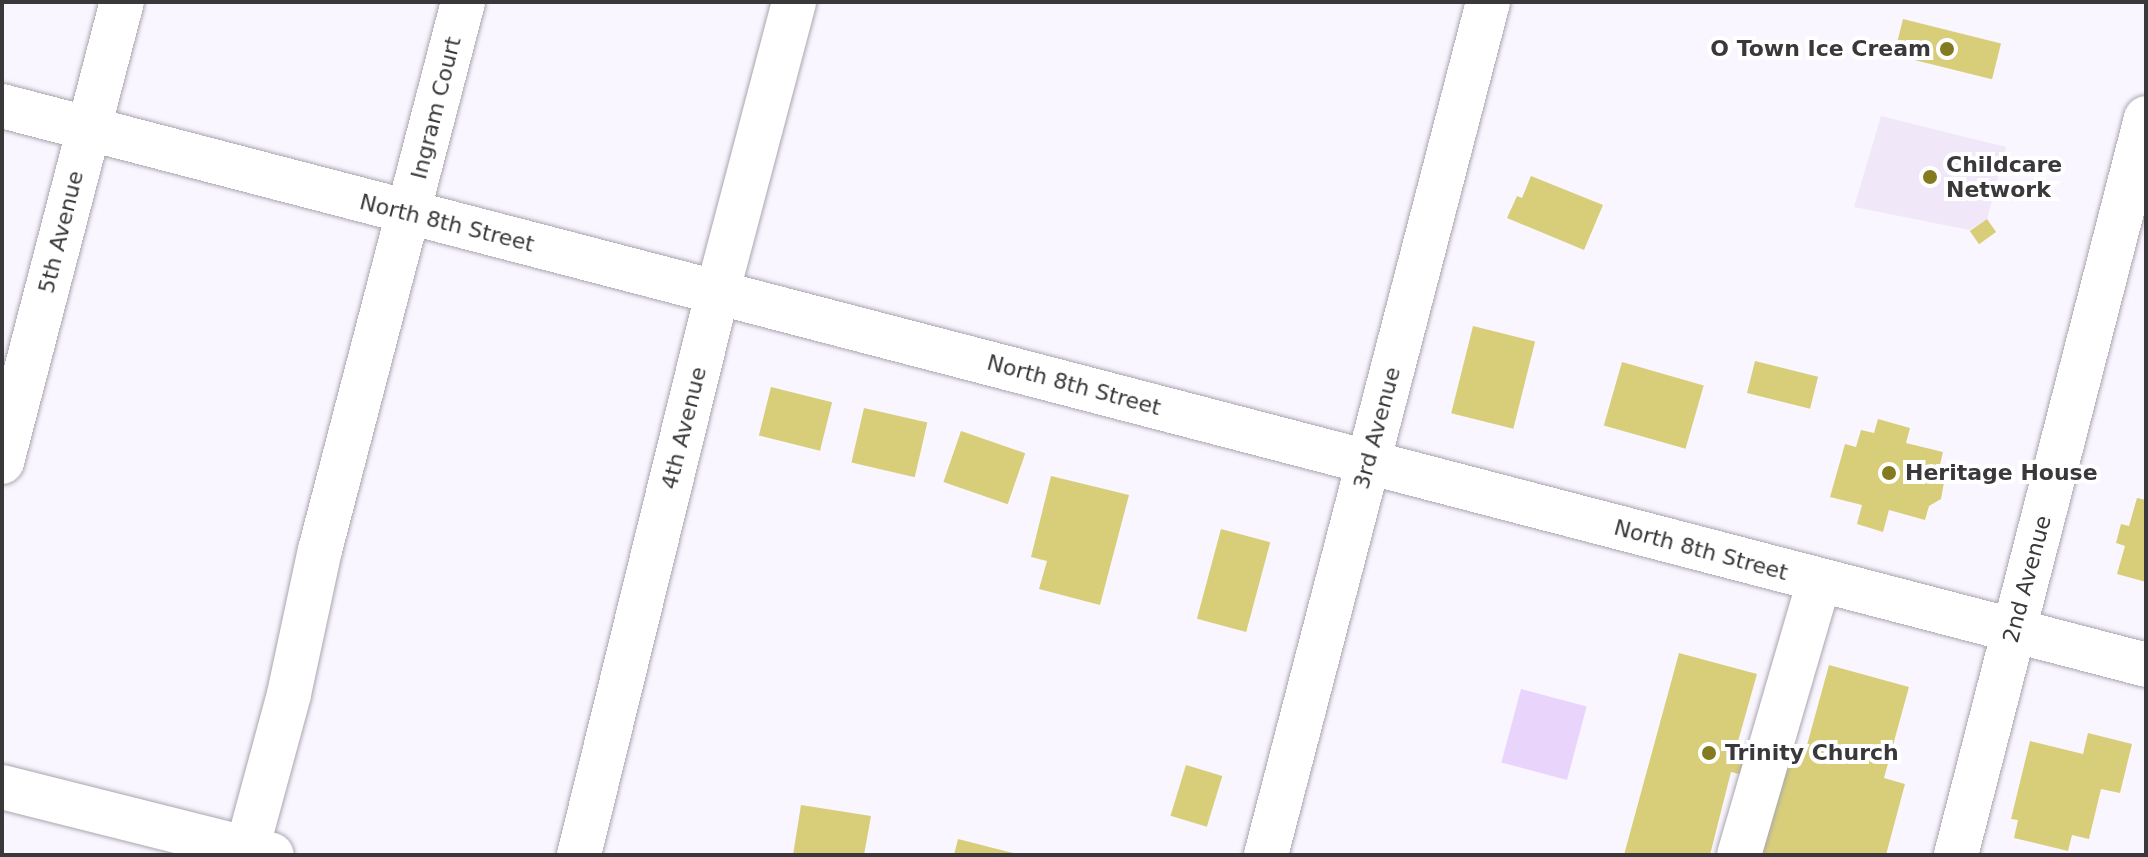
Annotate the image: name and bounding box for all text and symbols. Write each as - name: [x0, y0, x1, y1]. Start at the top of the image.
- street label: Ingram Court: [406, 34, 466, 182]
- place label: O Town Ice Cream: [1710, 36, 1931, 62]
- marker: O Town Ice Cream: [1938, 40, 1956, 58]
- place label: Childcare Network: [1946, 151, 2062, 202]
- street label: 5th Avenue: [33, 168, 89, 296]
- marker: Childcare Network: [1921, 168, 1939, 186]
- street label: North 8th Street: [357, 189, 537, 257]
- street label: North 8th Street: [984, 349, 1164, 421]
- street label: 4th Avenue: [656, 364, 712, 492]
- street label: 3rd Avenue: [1348, 364, 1406, 492]
- place label: Heritage House: [1905, 460, 2098, 486]
- marker: Heritage House: [1880, 464, 1898, 482]
- street label: 2nd Avenue: [1997, 512, 2057, 646]
- street label: North 8th Street: [1611, 514, 1791, 586]
- place label: Trinity Church: [1725, 740, 1899, 766]
- marker: Trinity Church: [1700, 744, 1718, 762]

